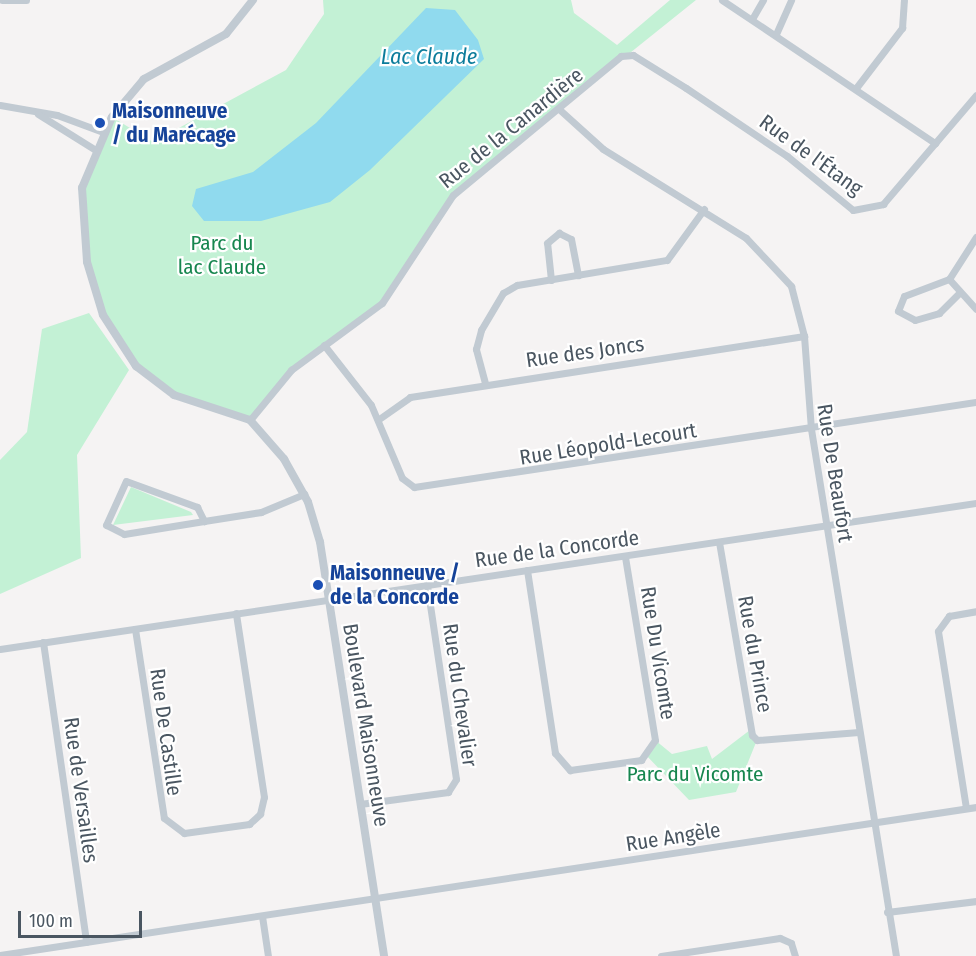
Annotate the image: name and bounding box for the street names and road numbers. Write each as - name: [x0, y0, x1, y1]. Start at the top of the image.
- street label: Rue de la Canardière: [434, 62, 588, 194]
- street label: Rue de l'Étang: [755, 109, 867, 201]
- street label: Rue des Joncs: [524, 331, 646, 373]
- street label: Rue De Beaufort: [812, 402, 858, 544]
- street label: Rue Léopold-Lecourt: [518, 418, 698, 470]
- street label: Rue de la Concorde: [473, 525, 641, 573]
- street label: Rue Du Vicomte: [635, 585, 681, 721]
- street label: Rue du Prince: [732, 594, 778, 714]
- street label: Boulevard Maisonneuve: [338, 622, 394, 828]
- street label: Rue du Chevalier: [437, 622, 483, 768]
- street label: Rue De Castille: [145, 667, 187, 797]
- street label: Rue de Versailles: [58, 716, 104, 864]
- street label: Rue Angèle: [624, 817, 722, 857]

